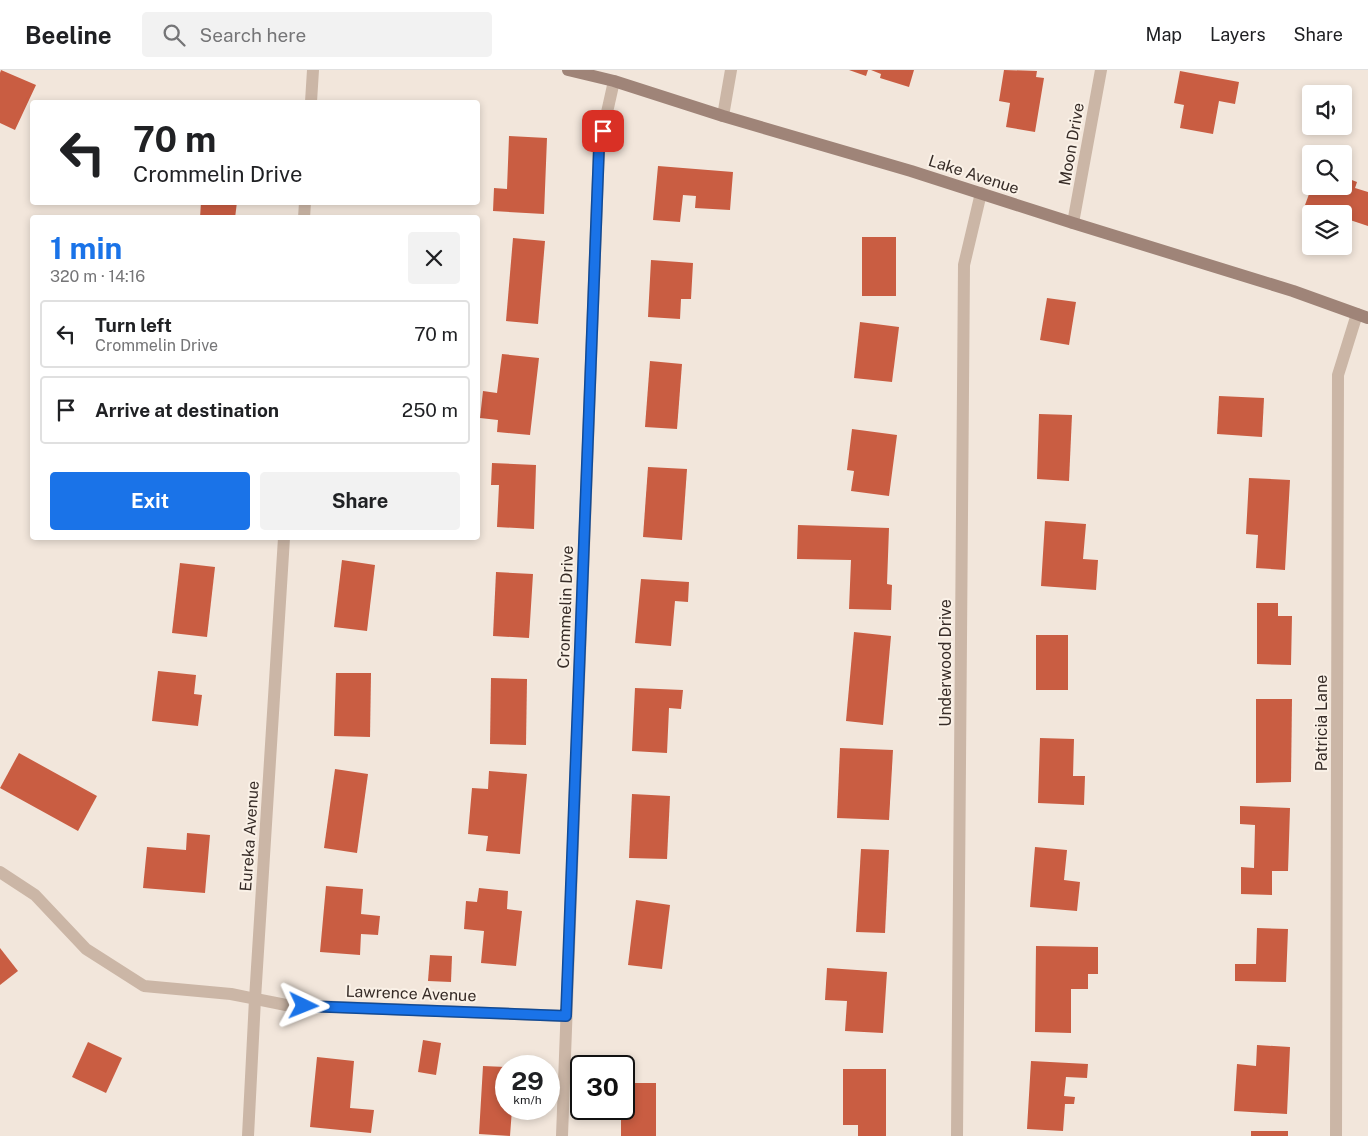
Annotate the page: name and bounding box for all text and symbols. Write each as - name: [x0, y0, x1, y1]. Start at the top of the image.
- search box: [142, 12, 492, 57]
- text: Beeline: [25, 21, 112, 49]
- icon: search: [160, 21, 188, 49]
- text: Search here: [200, 24, 306, 46]
- text: Map: [1146, 24, 1182, 45]
- text: Layers: [1210, 24, 1266, 45]
- text: Share: [1294, 24, 1343, 45]
- map controls: [1302, 85, 1352, 255]
- button: sound: [1302, 85, 1352, 135]
- street label: Moon Drive: [1055, 101, 1088, 187]
- pin: [582, 110, 624, 152]
- icon: arrive: [589, 117, 617, 145]
- text: 70 m: [133, 119, 216, 160]
- icon: left: [50, 120, 115, 185]
- button: search: [1302, 145, 1352, 195]
- street label: Lake Avenue: [926, 151, 1022, 198]
- text: Crommelin Drive: [133, 161, 302, 187]
- button: layers: [1302, 205, 1352, 255]
- text: 1 min: [50, 230, 122, 266]
- button: close: [408, 232, 460, 284]
- text: 320 m · 14:16: [50, 267, 145, 286]
- text: Turn left: [95, 314, 172, 336]
- icon: left: [52, 320, 80, 348]
- text: 70 m: [414, 323, 458, 345]
- text: Crommelin Drive: [95, 336, 218, 355]
- icon: arrive: [52, 396, 80, 424]
- text: Arrive at destination: [95, 399, 279, 421]
- text: 250 m: [402, 399, 458, 421]
- button: Exit: [50, 472, 250, 530]
- button: Share: [260, 472, 460, 530]
- street label: Crommelin Drive: [554, 545, 577, 669]
- street label: Underwood Drive: [936, 599, 955, 727]
- street label: Patricia Lane: [1312, 675, 1331, 771]
- street label: Eureka Avenue: [236, 780, 263, 892]
- position arrow: [277, 979, 329, 1031]
- street label: Lawrence Avenue: [345, 982, 477, 1005]
- speed limit sign: 30: [570, 1055, 635, 1120]
- text: 29: [511, 1066, 544, 1096]
- text: km/h: [513, 1093, 542, 1107]

